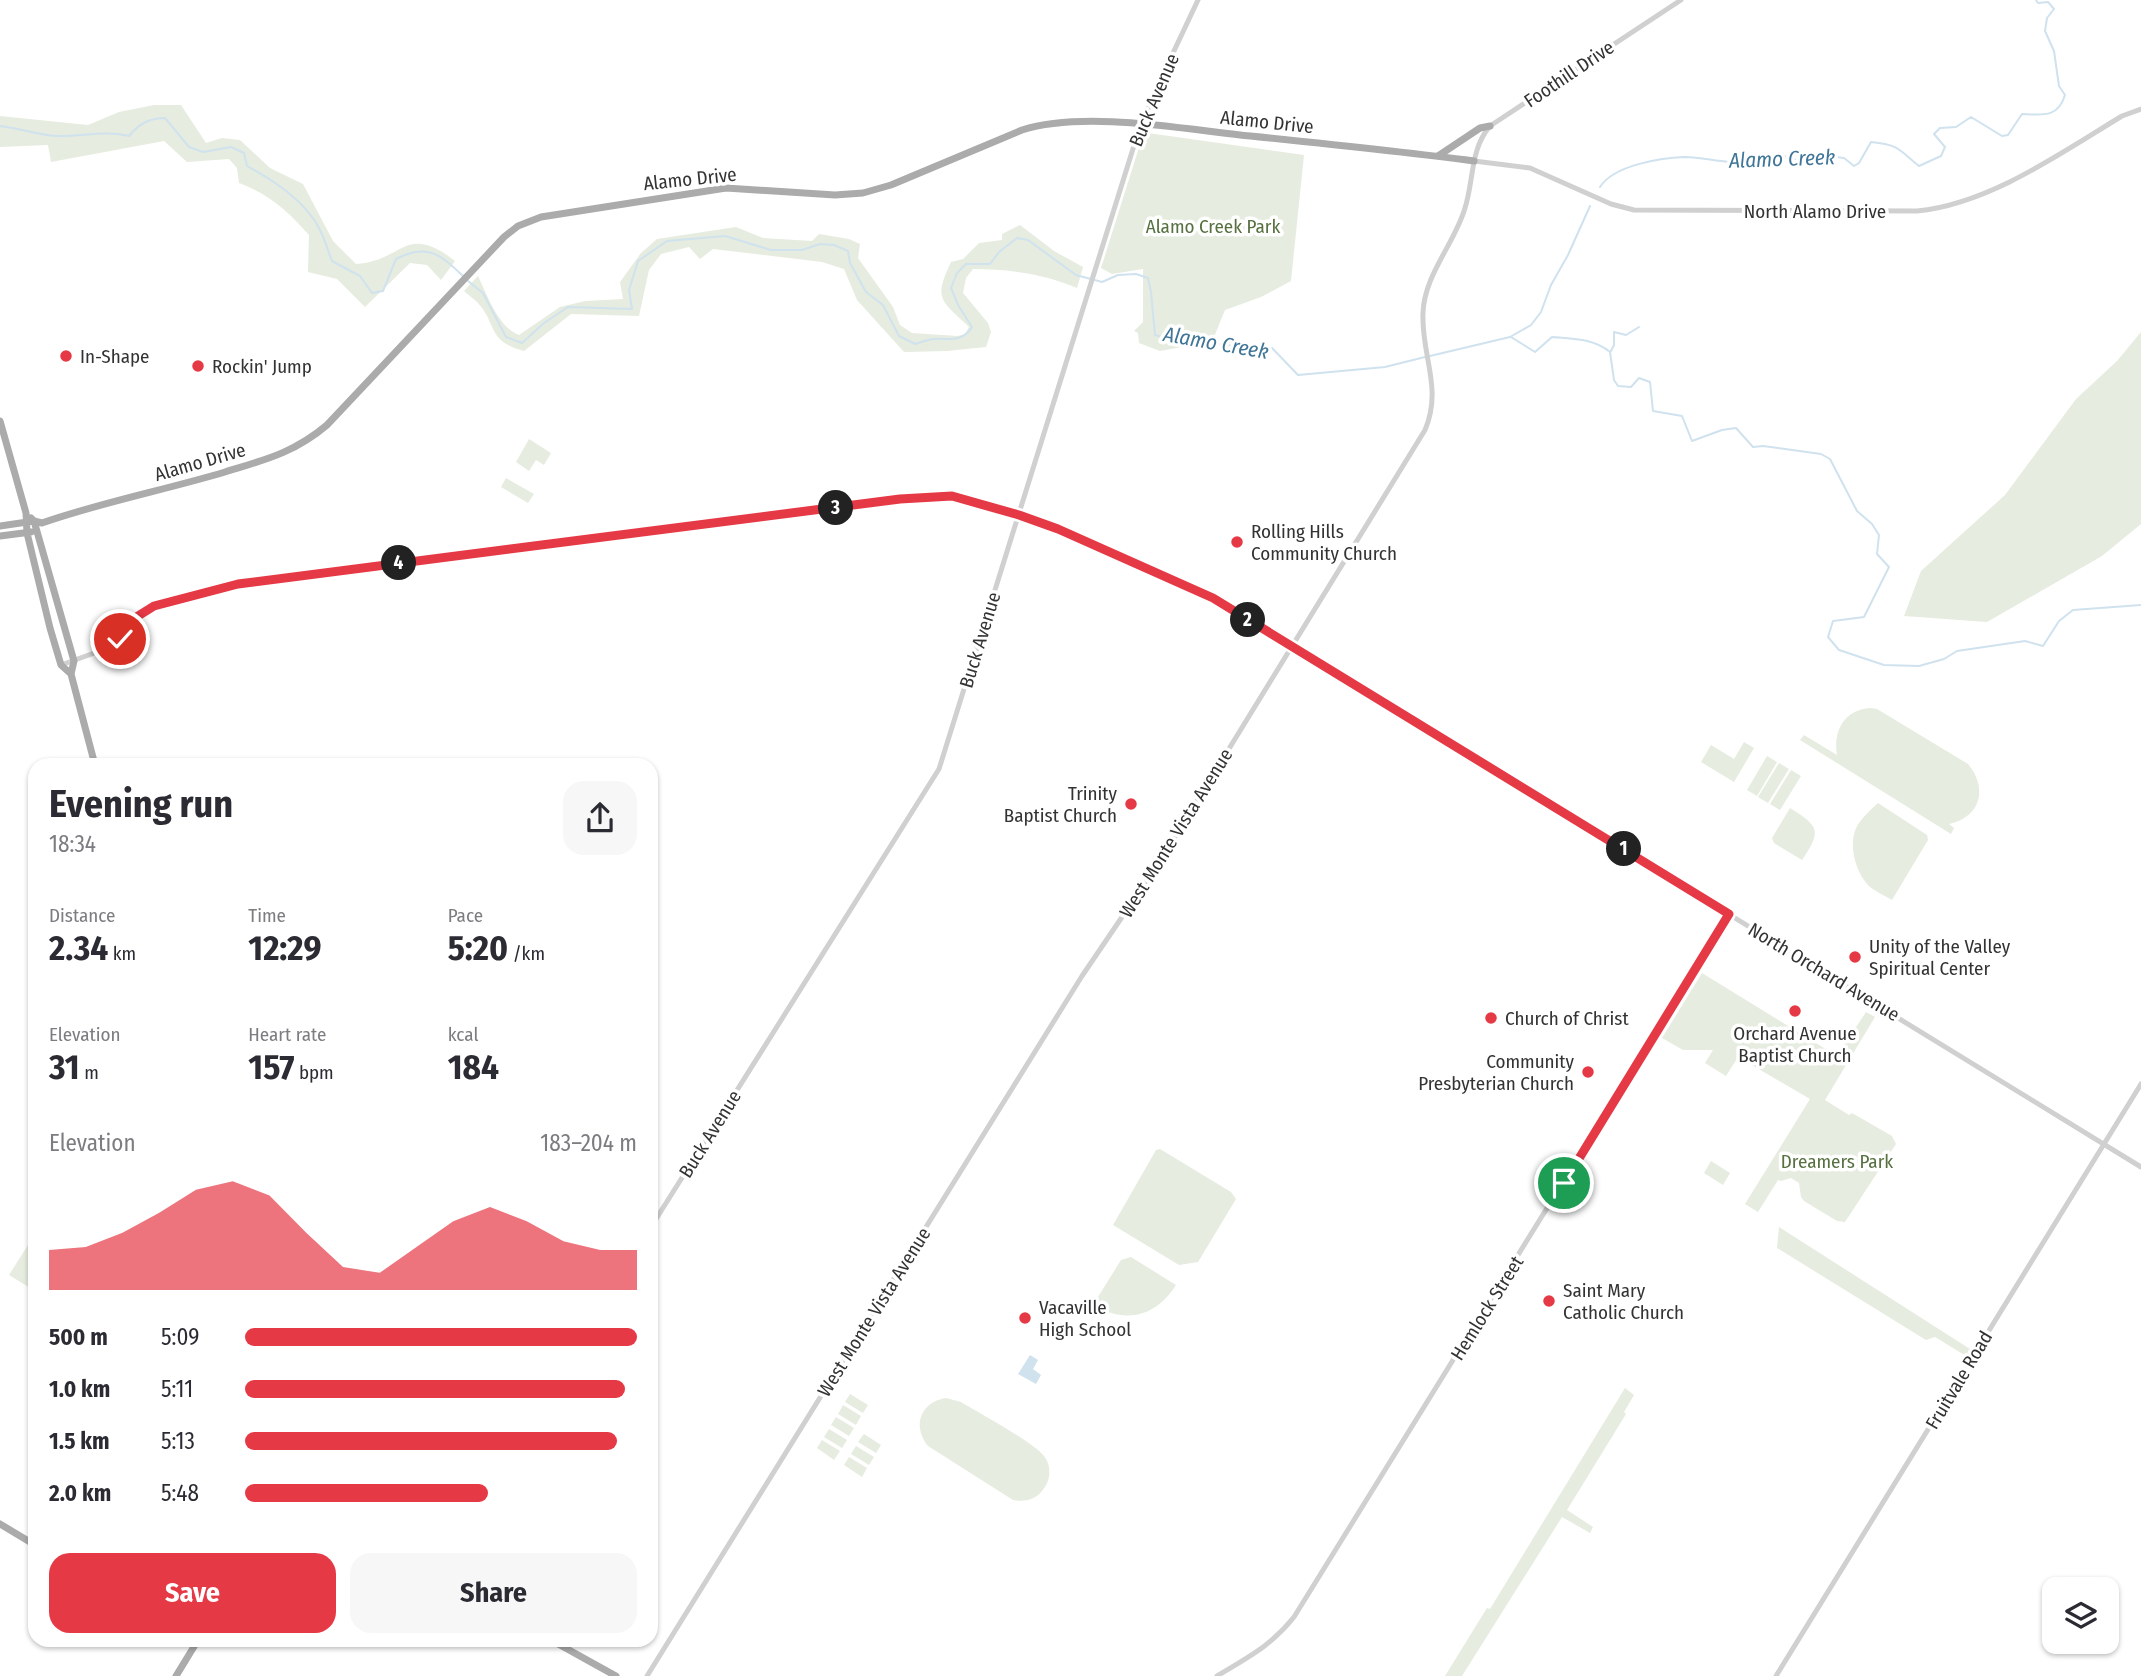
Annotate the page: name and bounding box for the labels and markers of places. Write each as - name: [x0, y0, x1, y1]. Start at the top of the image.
- place label: In-Shape: [80, 345, 149, 368]
- marker: In-Shape: [58, 348, 74, 364]
- place label: Rockin' Jump: [212, 355, 312, 378]
- marker: Rockin' Jump: [190, 358, 206, 374]
- pin: 3: [818, 490, 854, 526]
- place label: Rolling Hills Community Church: [1251, 520, 1397, 565]
- marker: Rolling Hills Community Church: [1229, 534, 1245, 550]
- pin: 4: [382, 546, 416, 580]
- pin: 2: [1230, 602, 1266, 638]
- pin: [90, 609, 150, 669]
- place label: Trinity Baptist Church: [1004, 782, 1118, 827]
- marker: Trinity Baptist Church: [1123, 796, 1139, 812]
- pin: 1: [1606, 832, 1642, 866]
- place label: Unity of the Valley Spiritual Center: [1869, 935, 2011, 980]
- marker: Unity of the Valley Spiritual Center: [1847, 949, 1863, 965]
- marker: Orchard Avenue Baptist Church: [1787, 1003, 1803, 1019]
- place label: Church of Christ: [1505, 1007, 1629, 1030]
- marker: Church of Christ: [1483, 1010, 1499, 1026]
- place label: Orchard Avenue Baptist Church: [1733, 1022, 1857, 1067]
- place label: Community Presbyterian Church: [1418, 1050, 1575, 1095]
- marker: Community Presbyterian Church: [1580, 1064, 1596, 1080]
- pin: [1534, 1153, 1594, 1213]
- place label: Saint Mary Catholic Church: [1563, 1279, 1684, 1324]
- marker: Saint Mary Catholic Church: [1541, 1293, 1557, 1309]
- place label: Vacaville High School: [1039, 1296, 1131, 1341]
- marker: Vacaville High School: [1017, 1310, 1033, 1326]

